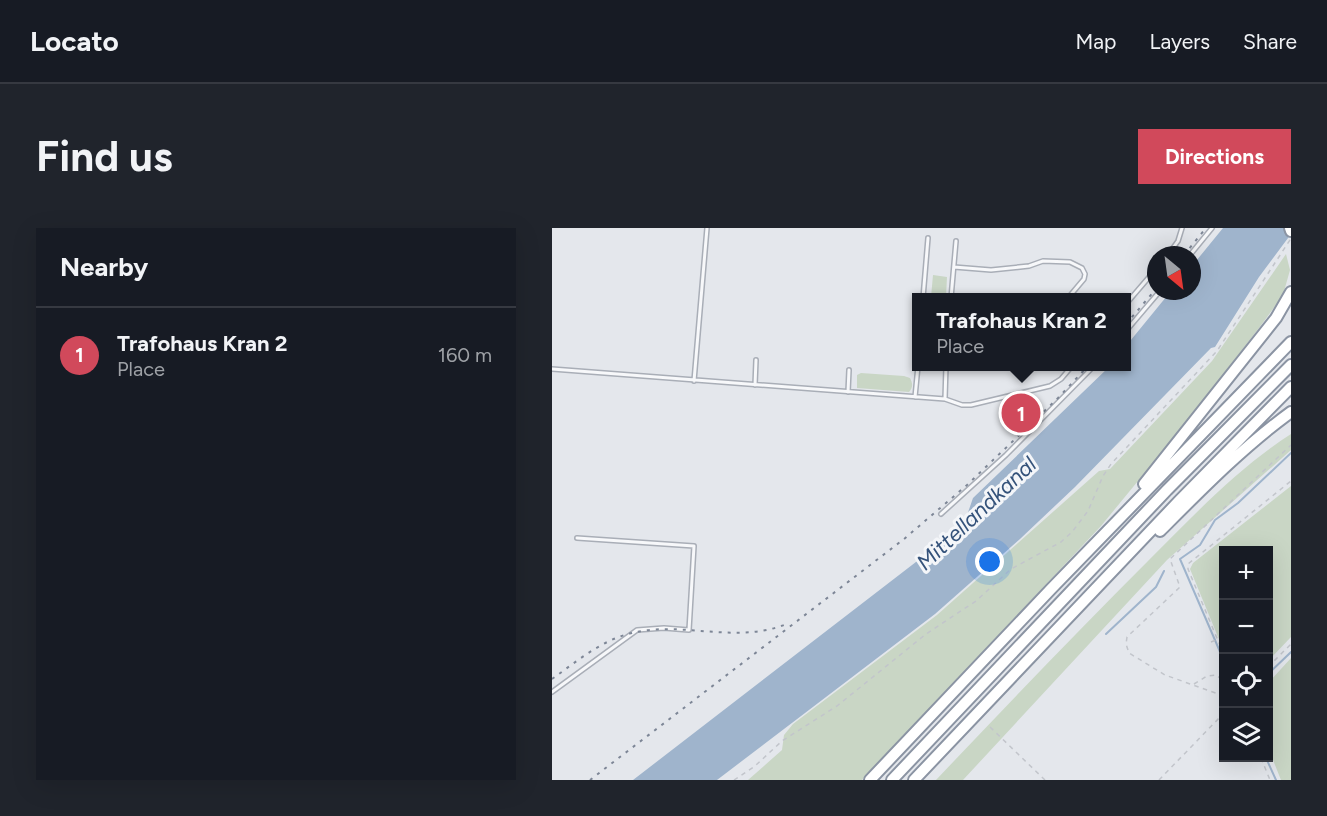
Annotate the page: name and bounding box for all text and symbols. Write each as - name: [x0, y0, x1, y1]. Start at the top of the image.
- text: Locato: [30, 24, 119, 58]
- text: Map: [1076, 29, 1116, 54]
- text: Layers: [1149, 29, 1210, 54]
- text: Share: [1243, 29, 1297, 54]
- button: Directions: [1138, 129, 1291, 184]
- text: Find us: [36, 131, 173, 182]
- north arrow: [1147, 246, 1201, 300]
- text: Nearby: [60, 251, 148, 283]
- popup: [912, 293, 1131, 371]
- text: Trafohaus Kran 2: [936, 307, 1107, 334]
- text: Trafohaus Kran 2: [117, 330, 288, 357]
- text: Place: [936, 334, 984, 358]
- text: 1: [75, 343, 84, 367]
- text: 160 m: [438, 343, 492, 367]
- text: Place: [117, 357, 165, 381]
- pin: 1: [1002, 390, 1040, 435]
- water label: Mittellandkanal: [911, 451, 1042, 576]
- map controls: [1219, 546, 1273, 762]
- button: +: [1219, 546, 1273, 600]
- your location: [975, 547, 1004, 576]
- button: −: [1219, 600, 1273, 654]
- button: locate: [1219, 654, 1273, 708]
- button: layers: [1219, 708, 1273, 762]

